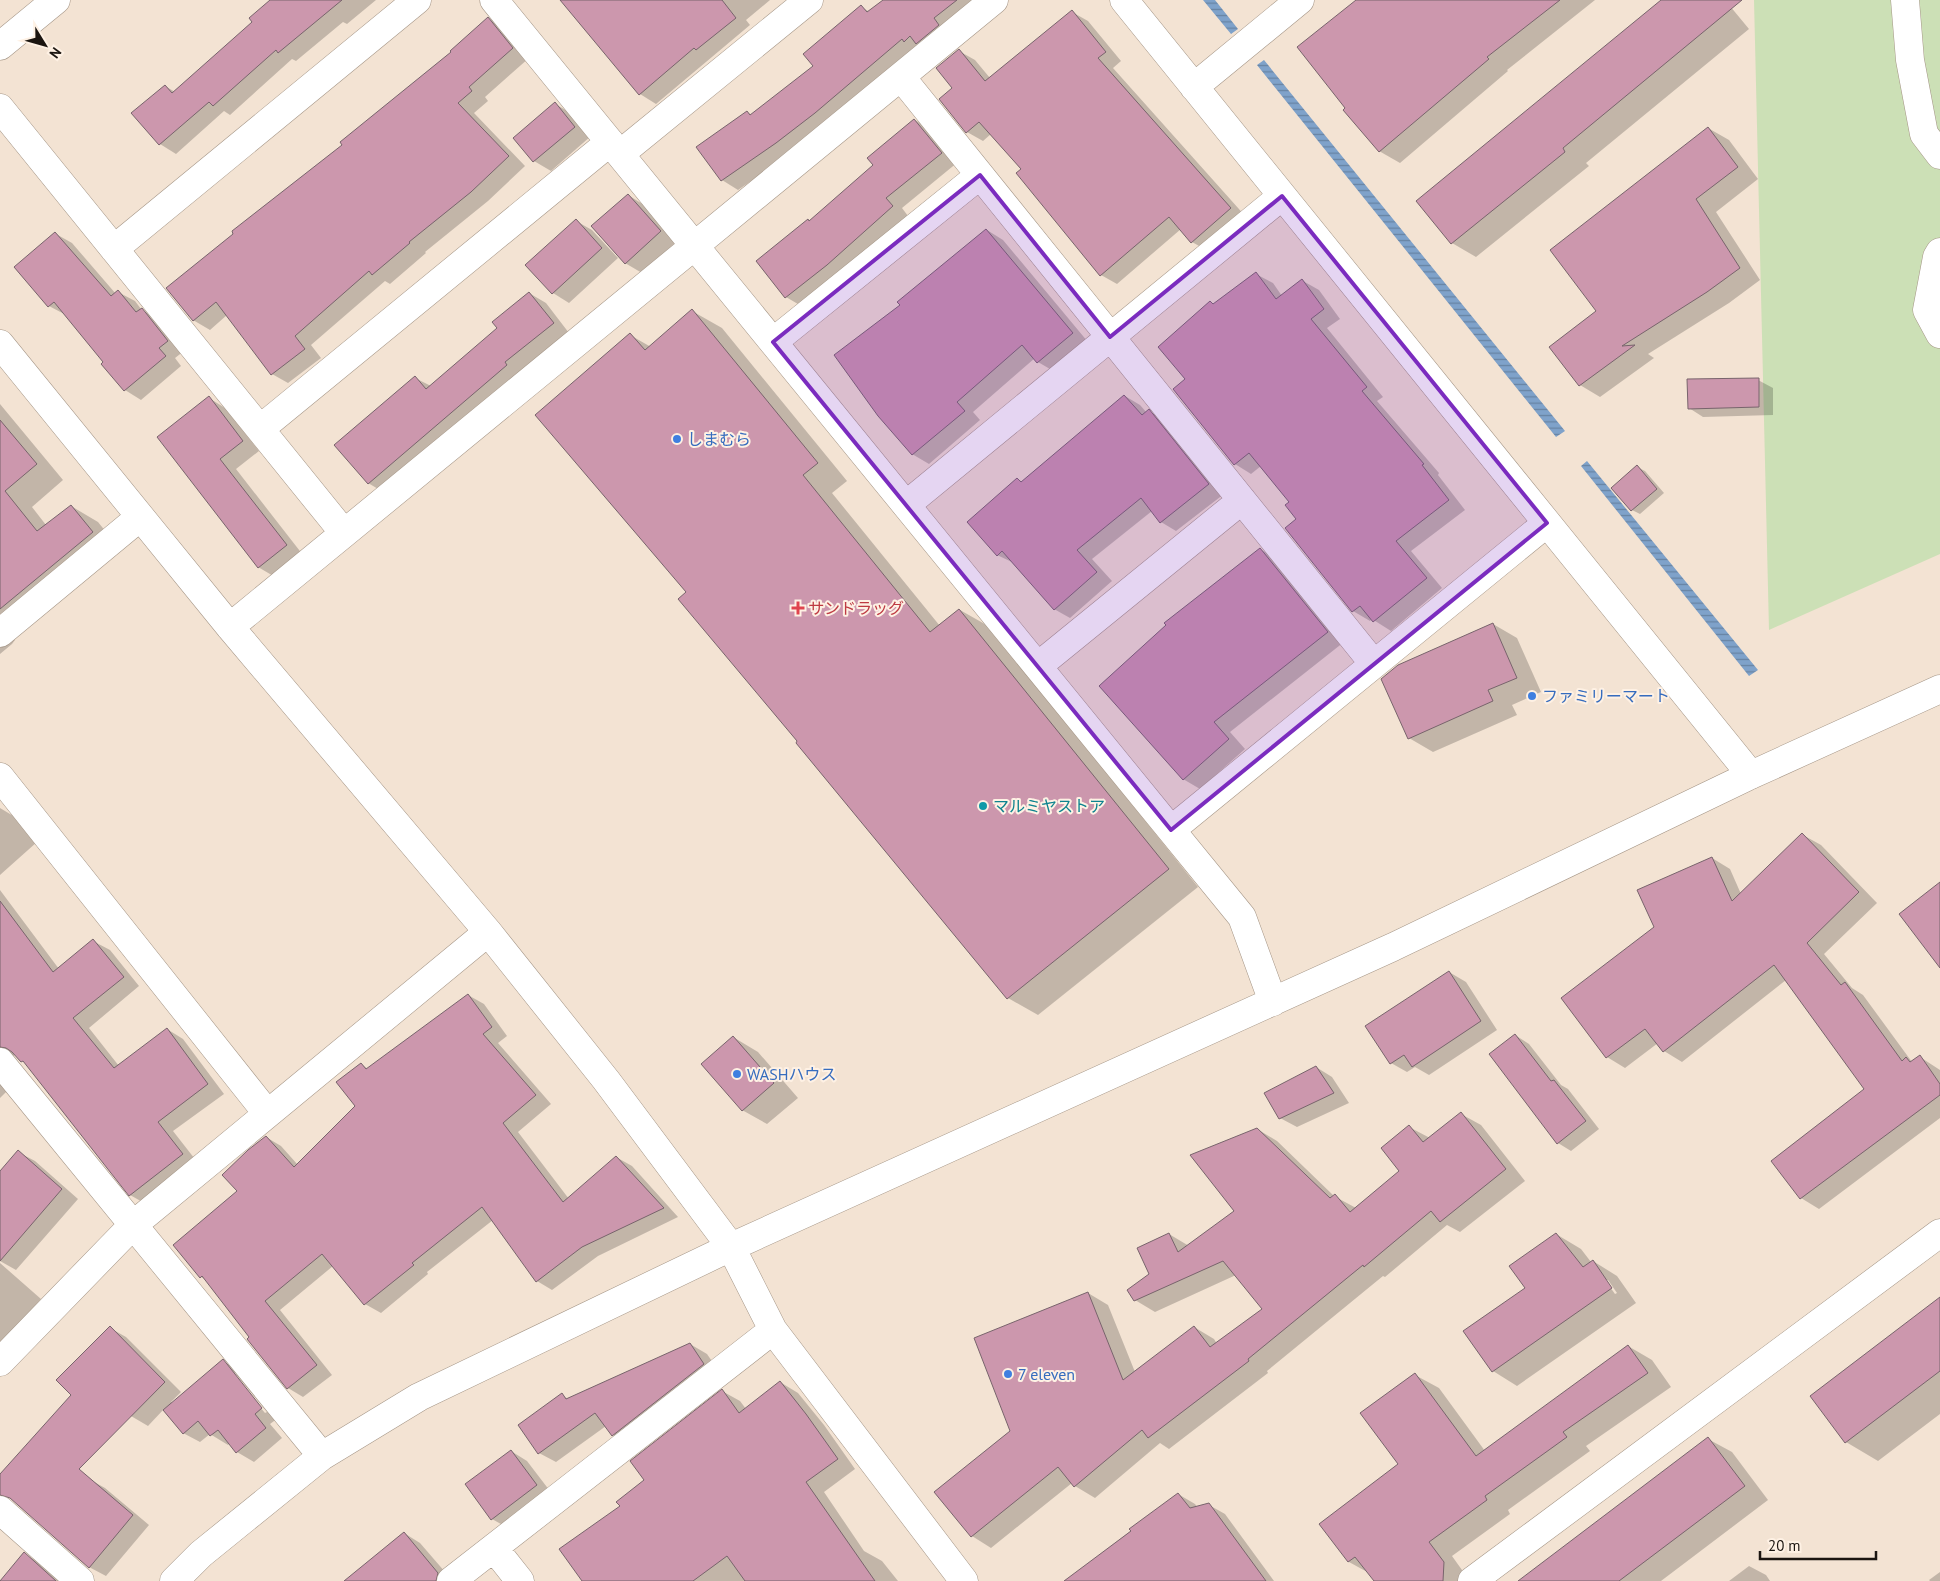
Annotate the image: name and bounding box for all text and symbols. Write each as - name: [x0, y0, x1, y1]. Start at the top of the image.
- north arrow: [20, 20, 70, 70]
- text: N: [45, 44, 65, 62]
- place label: しまむら: [687, 429, 751, 449]
- marker: しまむら: [671, 433, 683, 445]
- place label: サンドラッグ: [808, 598, 904, 618]
- marker: サンドラッグ: [792, 602, 804, 614]
- place label: ファミリーマート: [1542, 686, 1670, 706]
- marker: ファミリーマート: [1526, 690, 1538, 702]
- place label: マルミヤストア: [993, 796, 1105, 816]
- marker: マルミヤストア: [977, 800, 989, 812]
- place label: WASHハウス: [747, 1064, 836, 1084]
- marker: WASHハウス: [731, 1068, 743, 1080]
- place label: 7 eleven: [1018, 1364, 1075, 1384]
- marker: 7 eleven: [1002, 1368, 1014, 1380]
- scale bar: [1760, 1528, 1876, 1560]
- text: 20 m: [1768, 1536, 1801, 1555]

